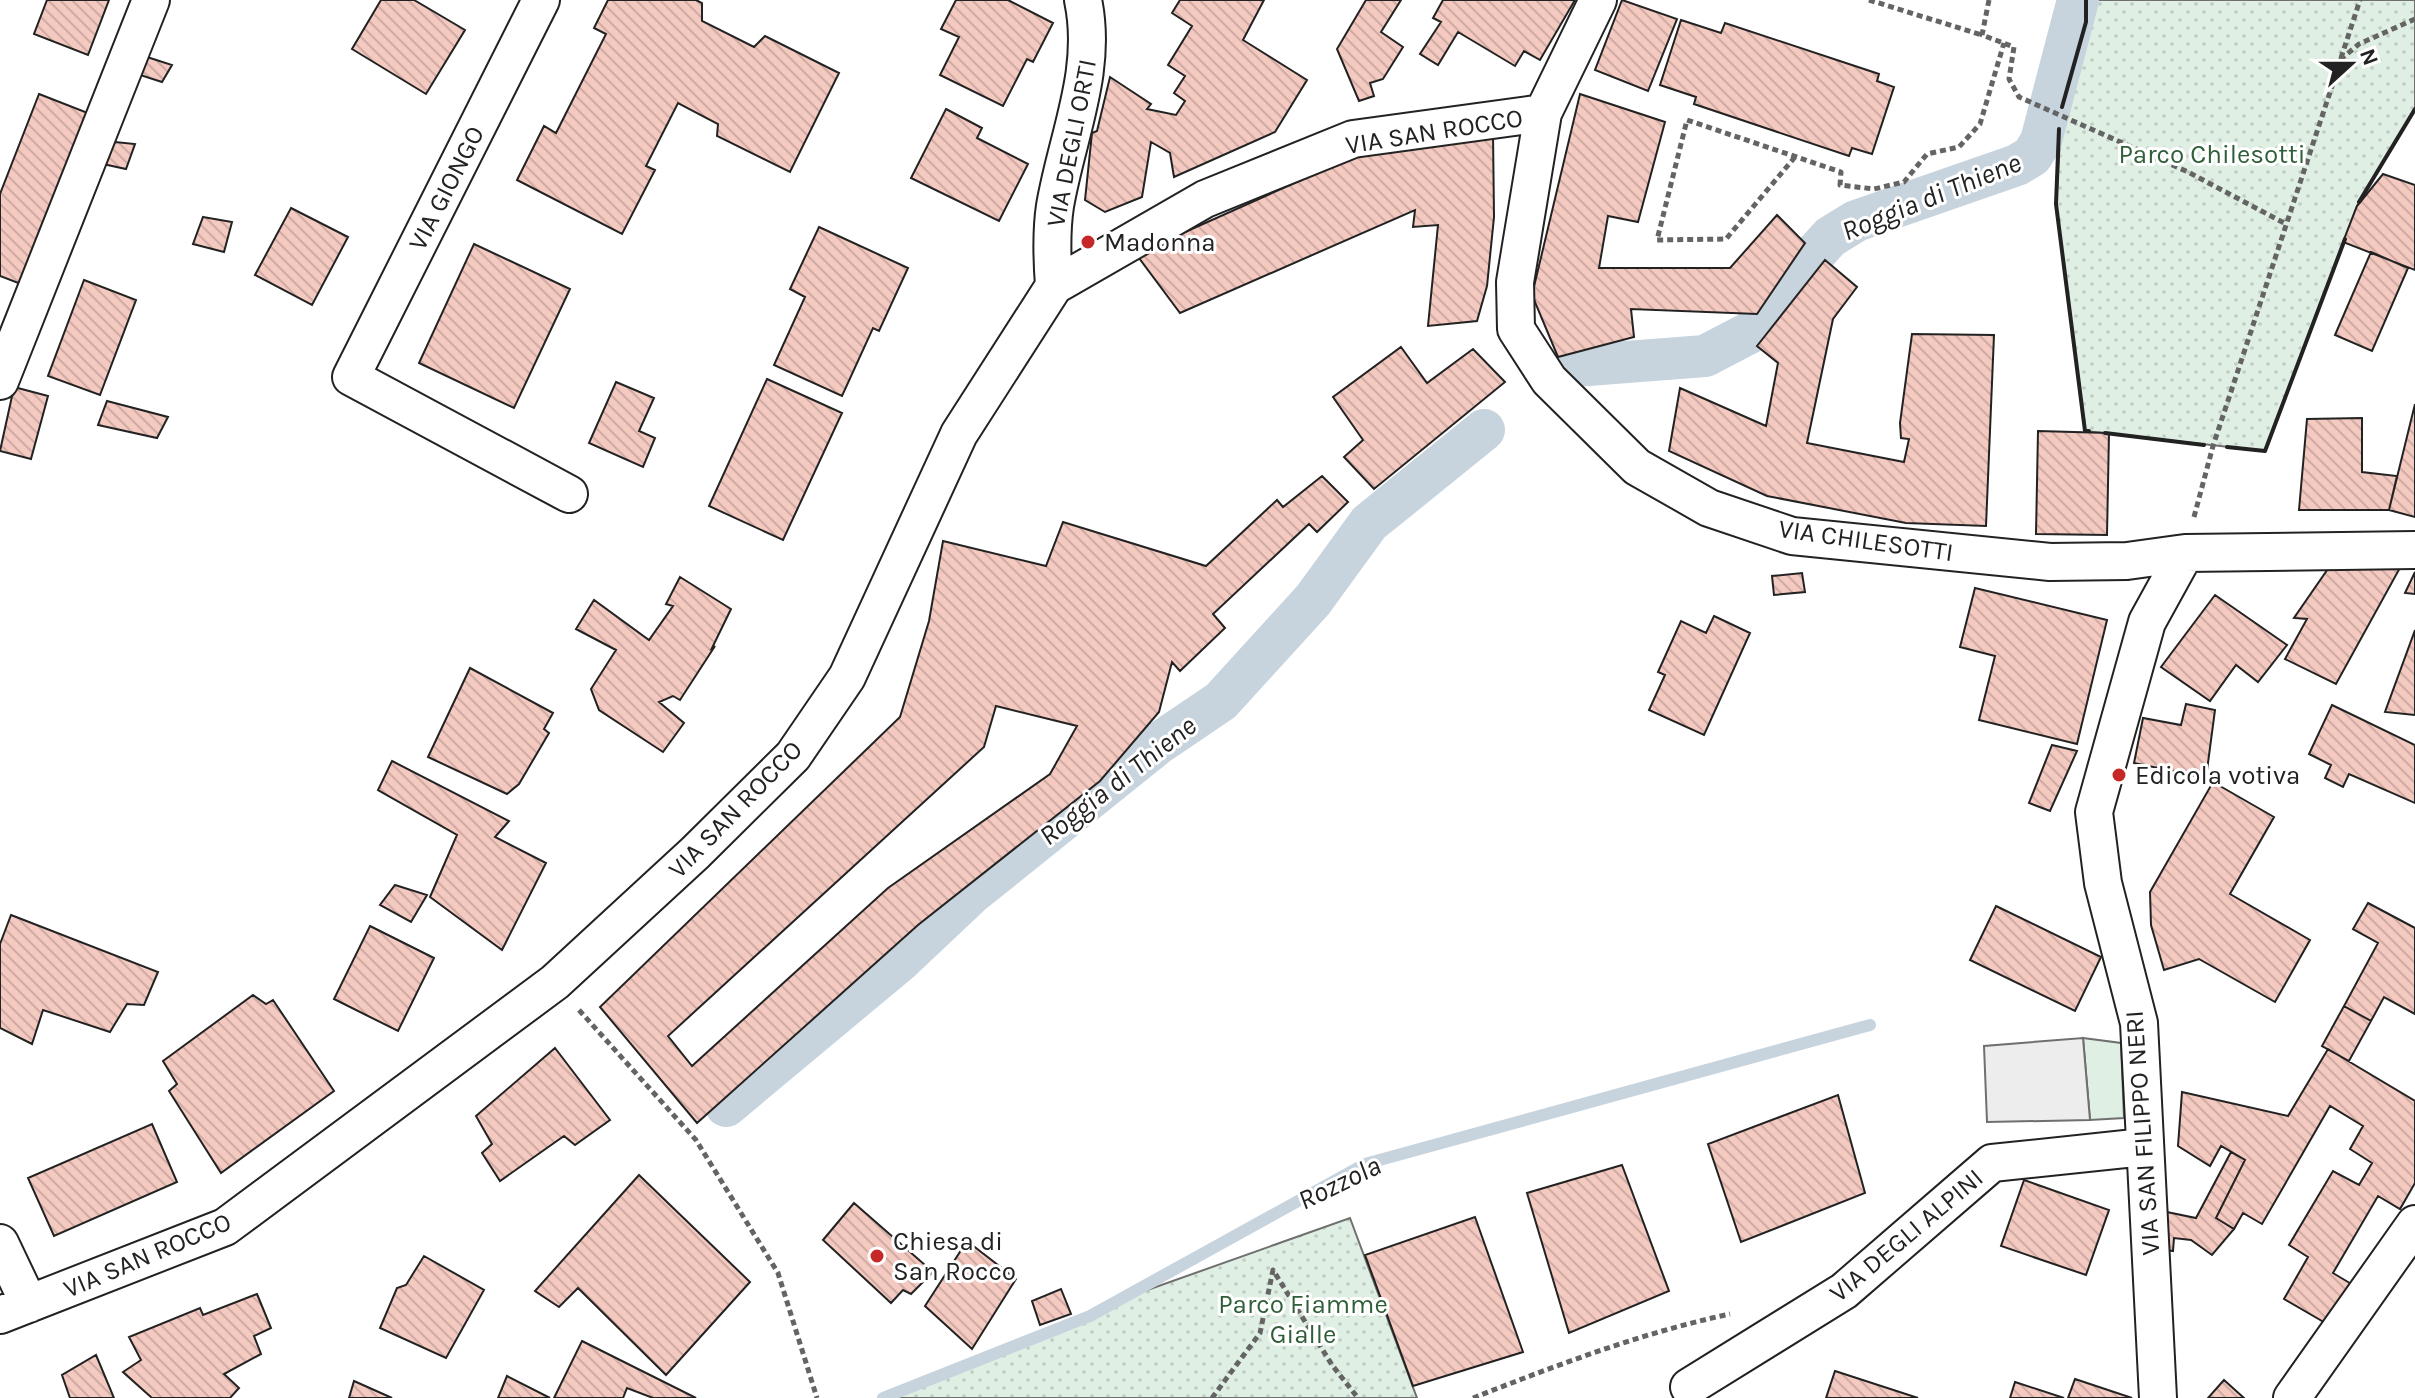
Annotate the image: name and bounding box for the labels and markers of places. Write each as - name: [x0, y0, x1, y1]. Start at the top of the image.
- place label: Madonna: [1104, 227, 1216, 258]
- marker: Madonna: [1079, 233, 1097, 251]
- place label: Edicola votiva: [2135, 760, 2300, 791]
- marker: Edicola votiva: [2110, 766, 2128, 784]
- place label: Chiesa di San Rocco: [893, 1226, 1016, 1287]
- marker: Chiesa di San Rocco: [868, 1247, 886, 1265]

